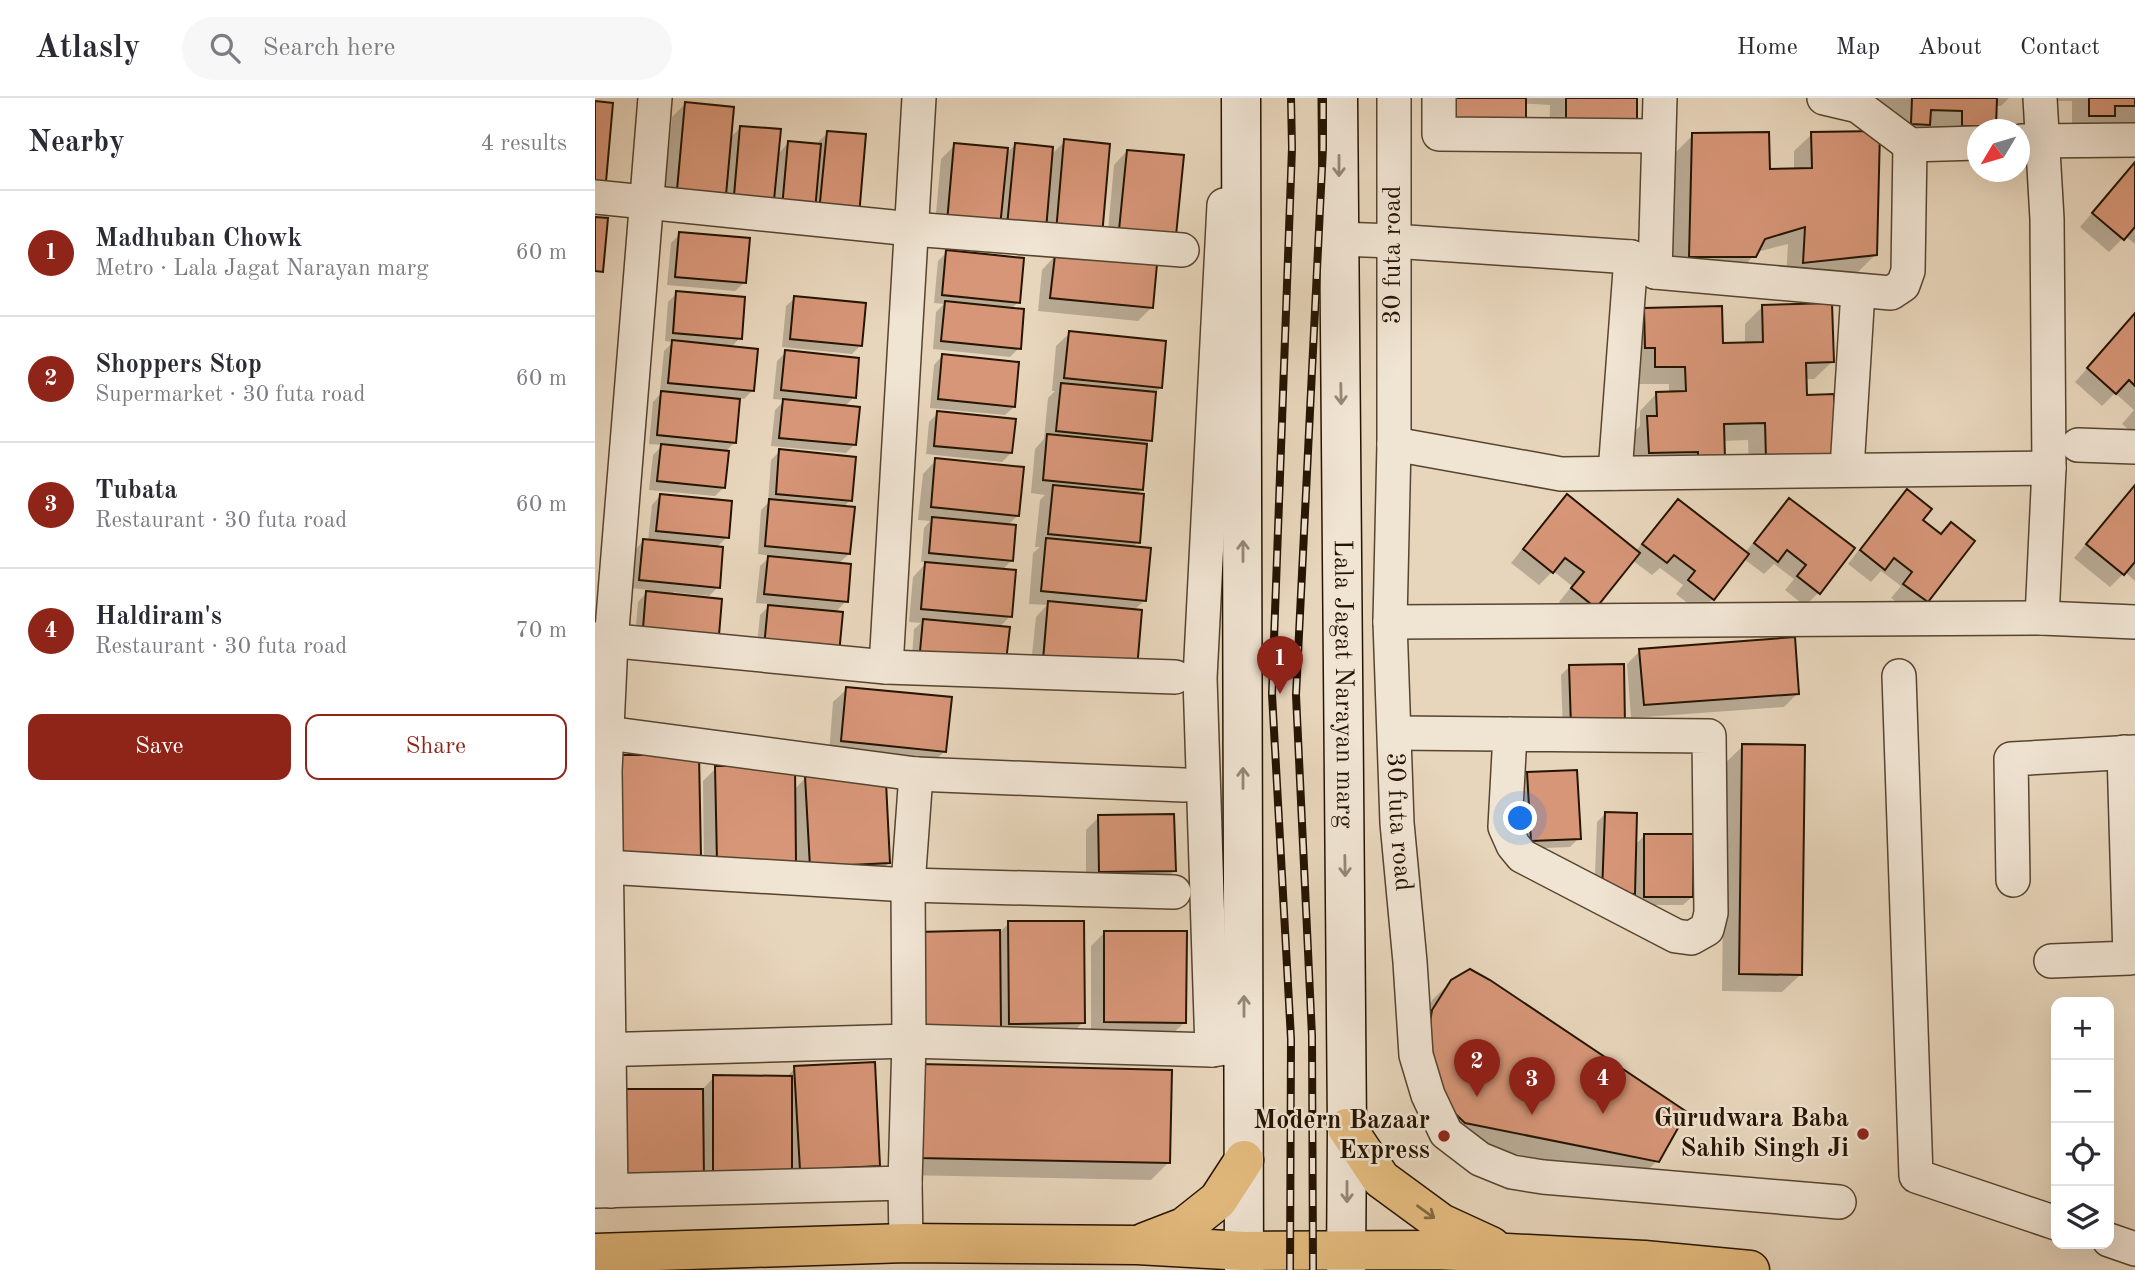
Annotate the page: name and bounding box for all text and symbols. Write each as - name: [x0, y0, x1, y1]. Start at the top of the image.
- search box: [182, 17, 672, 80]
- icon: search: [206, 29, 244, 67]
- text: Atlasly: [35, 32, 140, 65]
- text: Search here: [262, 35, 396, 61]
- text: Home: [1737, 36, 1798, 60]
- text: Map: [1836, 36, 1880, 60]
- text: About: [1918, 36, 1982, 60]
- text: Contact: [2020, 36, 2100, 60]
- north arrow: [1967, 119, 2030, 182]
- text: Nearby: [28, 128, 125, 158]
- text: 4 results: [481, 132, 567, 155]
- one-way arrow: [1332, 154, 1346, 177]
- street label: 30 futa road: [1380, 185, 1406, 325]
- text: Madhuban Chowk: [95, 226, 302, 252]
- text: 1: [44, 241, 58, 264]
- text: 60 m: [516, 241, 567, 264]
- text: Metro · Lala Jagat Narayan marg: [95, 257, 429, 280]
- text: Shoppers Stop: [95, 352, 262, 378]
- text: 2: [44, 367, 58, 390]
- text: 60 m: [516, 367, 567, 390]
- one-way arrow: [1334, 382, 1347, 405]
- text: Supermarket · 30 futa road: [95, 383, 365, 406]
- text: Tubata: [95, 478, 178, 504]
- text: 3: [44, 493, 58, 516]
- text: 60 m: [516, 493, 567, 516]
- text: Restaurant · 30 futa road: [95, 509, 347, 532]
- street label: Lala Jagat Narayan marg: [1329, 539, 1357, 829]
- one-way arrow: [1236, 540, 1250, 563]
- text: Haldiram's: [95, 604, 222, 630]
- text: 4: [44, 619, 58, 642]
- text: 70 m: [516, 619, 567, 642]
- text: Restaurant · 30 futa road: [95, 635, 347, 658]
- pin: 1: [1257, 636, 1303, 694]
- button: Save: [28, 714, 291, 780]
- button: Share: [305, 714, 567, 780]
- street label: 30 futa road: [1382, 752, 1416, 892]
- one-way arrow: [1236, 767, 1250, 790]
- your location: [1503, 801, 1537, 835]
- one-way arrow: [1338, 854, 1352, 877]
- one-way arrow: [1237, 995, 1251, 1018]
- map controls: [2051, 997, 2114, 1249]
- button: +: [2051, 997, 2114, 1060]
- pin: 2: [1454, 1039, 1500, 1097]
- pin: 4: [1580, 1056, 1626, 1114]
- pin: 3: [1509, 1057, 1555, 1115]
- button: −: [2051, 1060, 2114, 1123]
- place label: Gurudwara Baba Sahib Singh Ji: [1654, 1106, 1849, 1162]
- place label: Modern Bazaar Express: [1253, 1108, 1430, 1164]
- button: locate: [2051, 1123, 2114, 1186]
- marker: Gurudwara Baba Sahib Singh Ji: [1855, 1126, 1871, 1142]
- marker: Modern Bazaar Express: [1436, 1128, 1452, 1144]
- one-way arrow: [1340, 1180, 1353, 1203]
- button: layers: [2051, 1186, 2114, 1249]
- one-way arrow: [1416, 1205, 1435, 1219]

